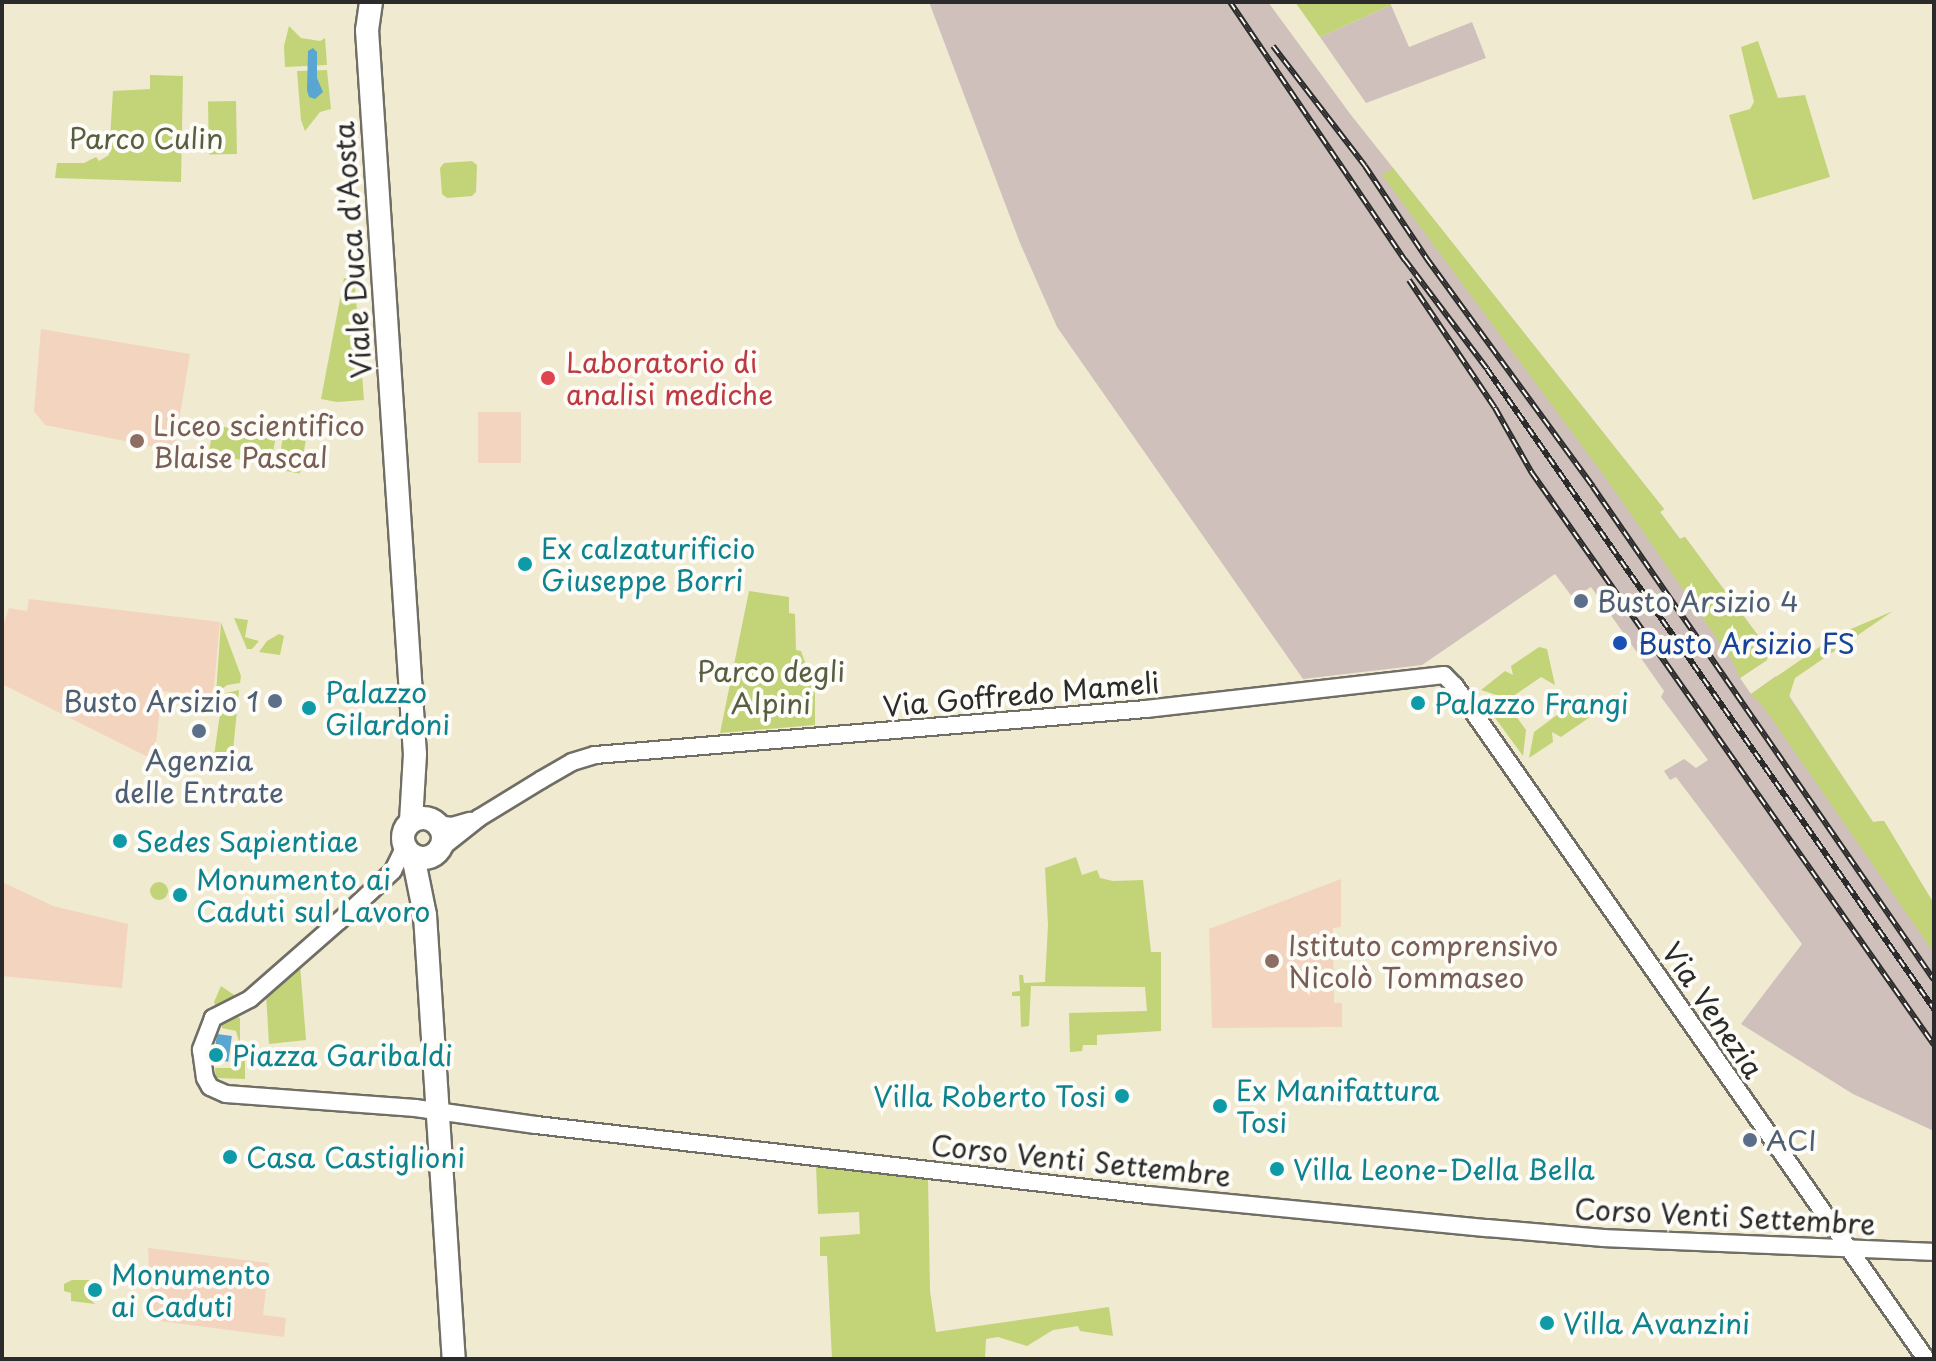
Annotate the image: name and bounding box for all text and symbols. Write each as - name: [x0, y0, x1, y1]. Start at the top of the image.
- street label: Viale Duca d'Aosta: [326, 120, 378, 380]
- park label: Parco Culin: [68, 121, 224, 155]
- place label: Laboratorio di analisi mediche: [566, 345, 774, 411]
- marker: Laboratorio di analisi mediche: [537, 367, 559, 389]
- place label: Liceo scientifico Blaise Pascal: [153, 408, 365, 474]
- marker: Liceo scientifico Blaise Pascal: [128, 432, 146, 450]
- place label: Ex calzaturificio Giuseppe Borri: [541, 531, 756, 597]
- marker: Ex calzaturificio Giuseppe Borri: [516, 555, 534, 573]
- place label: Busto Arsizio 4: [1597, 584, 1799, 618]
- marker: Busto Arsizio 4: [1572, 592, 1590, 610]
- place label: Busto Arsizio FS: [1638, 626, 1854, 660]
- marker: Busto Arsizio FS: [1609, 632, 1631, 654]
- park label: Parco degli Alpini: [696, 654, 846, 720]
- street label: Via Goffredo Mameli: [881, 665, 1161, 723]
- place label: Palazzo Gilardoni: [325, 675, 450, 741]
- place label: Busto Arsizio 1: [63, 684, 259, 718]
- place label: Palazzo Frangi: [1434, 686, 1631, 720]
- marker: Busto Arsizio 1: [266, 692, 284, 710]
- marker: Palazzo Frangi: [1409, 694, 1427, 712]
- marker: Palazzo Gilardoni: [300, 699, 318, 717]
- marker: Agenzia delle Entrate: [190, 722, 208, 740]
- place label: Agenzia delle Entrate: [114, 743, 284, 809]
- place label: Sedes Sapientiae: [136, 824, 362, 858]
- marker: Sedes Sapientiae: [111, 832, 129, 850]
- place label: Monumento ai Caduti sul Lavoro: [196, 862, 431, 928]
- marker: Monumento ai Caduti sul Lavoro: [171, 886, 189, 904]
- place label: Istituto comprensivo Nicolò Tommaseo: [1288, 928, 1560, 994]
- street label: Via Venezia: [1656, 936, 1770, 1084]
- marker: Istituto comprensivo Nicolò Tommaseo: [1263, 952, 1281, 970]
- place label: Piazza Garibaldi: [232, 1038, 452, 1072]
- marker: Piazza Garibaldi: [207, 1046, 225, 1064]
- place label: Ex Manifattura Tosi: [1236, 1073, 1442, 1139]
- place label: Villa Roberto Tosi: [872, 1079, 1106, 1113]
- marker: Villa Roberto Tosi: [1113, 1087, 1131, 1105]
- marker: Ex Manifattura Tosi: [1211, 1097, 1229, 1115]
- place label: ACI: [1766, 1123, 1817, 1157]
- street label: Corso Venti Settembre: [930, 1128, 1232, 1192]
- marker: ACI: [1741, 1131, 1759, 1149]
- place label: Casa Castiglioni: [246, 1140, 465, 1174]
- marker: Casa Castiglioni: [221, 1148, 239, 1166]
- place label: Villa Leone-Della Bella: [1293, 1152, 1598, 1186]
- marker: Villa Leone-Della Bella: [1268, 1160, 1286, 1178]
- street label: Corso Venti Settembre: [1574, 1191, 1876, 1241]
- place label: Monumento ai Caduti: [111, 1257, 270, 1323]
- marker: Monumento ai Caduti: [86, 1281, 104, 1299]
- place label: Villa Avanzini: [1563, 1306, 1750, 1340]
- marker: Villa Avanzini: [1538, 1314, 1556, 1332]

